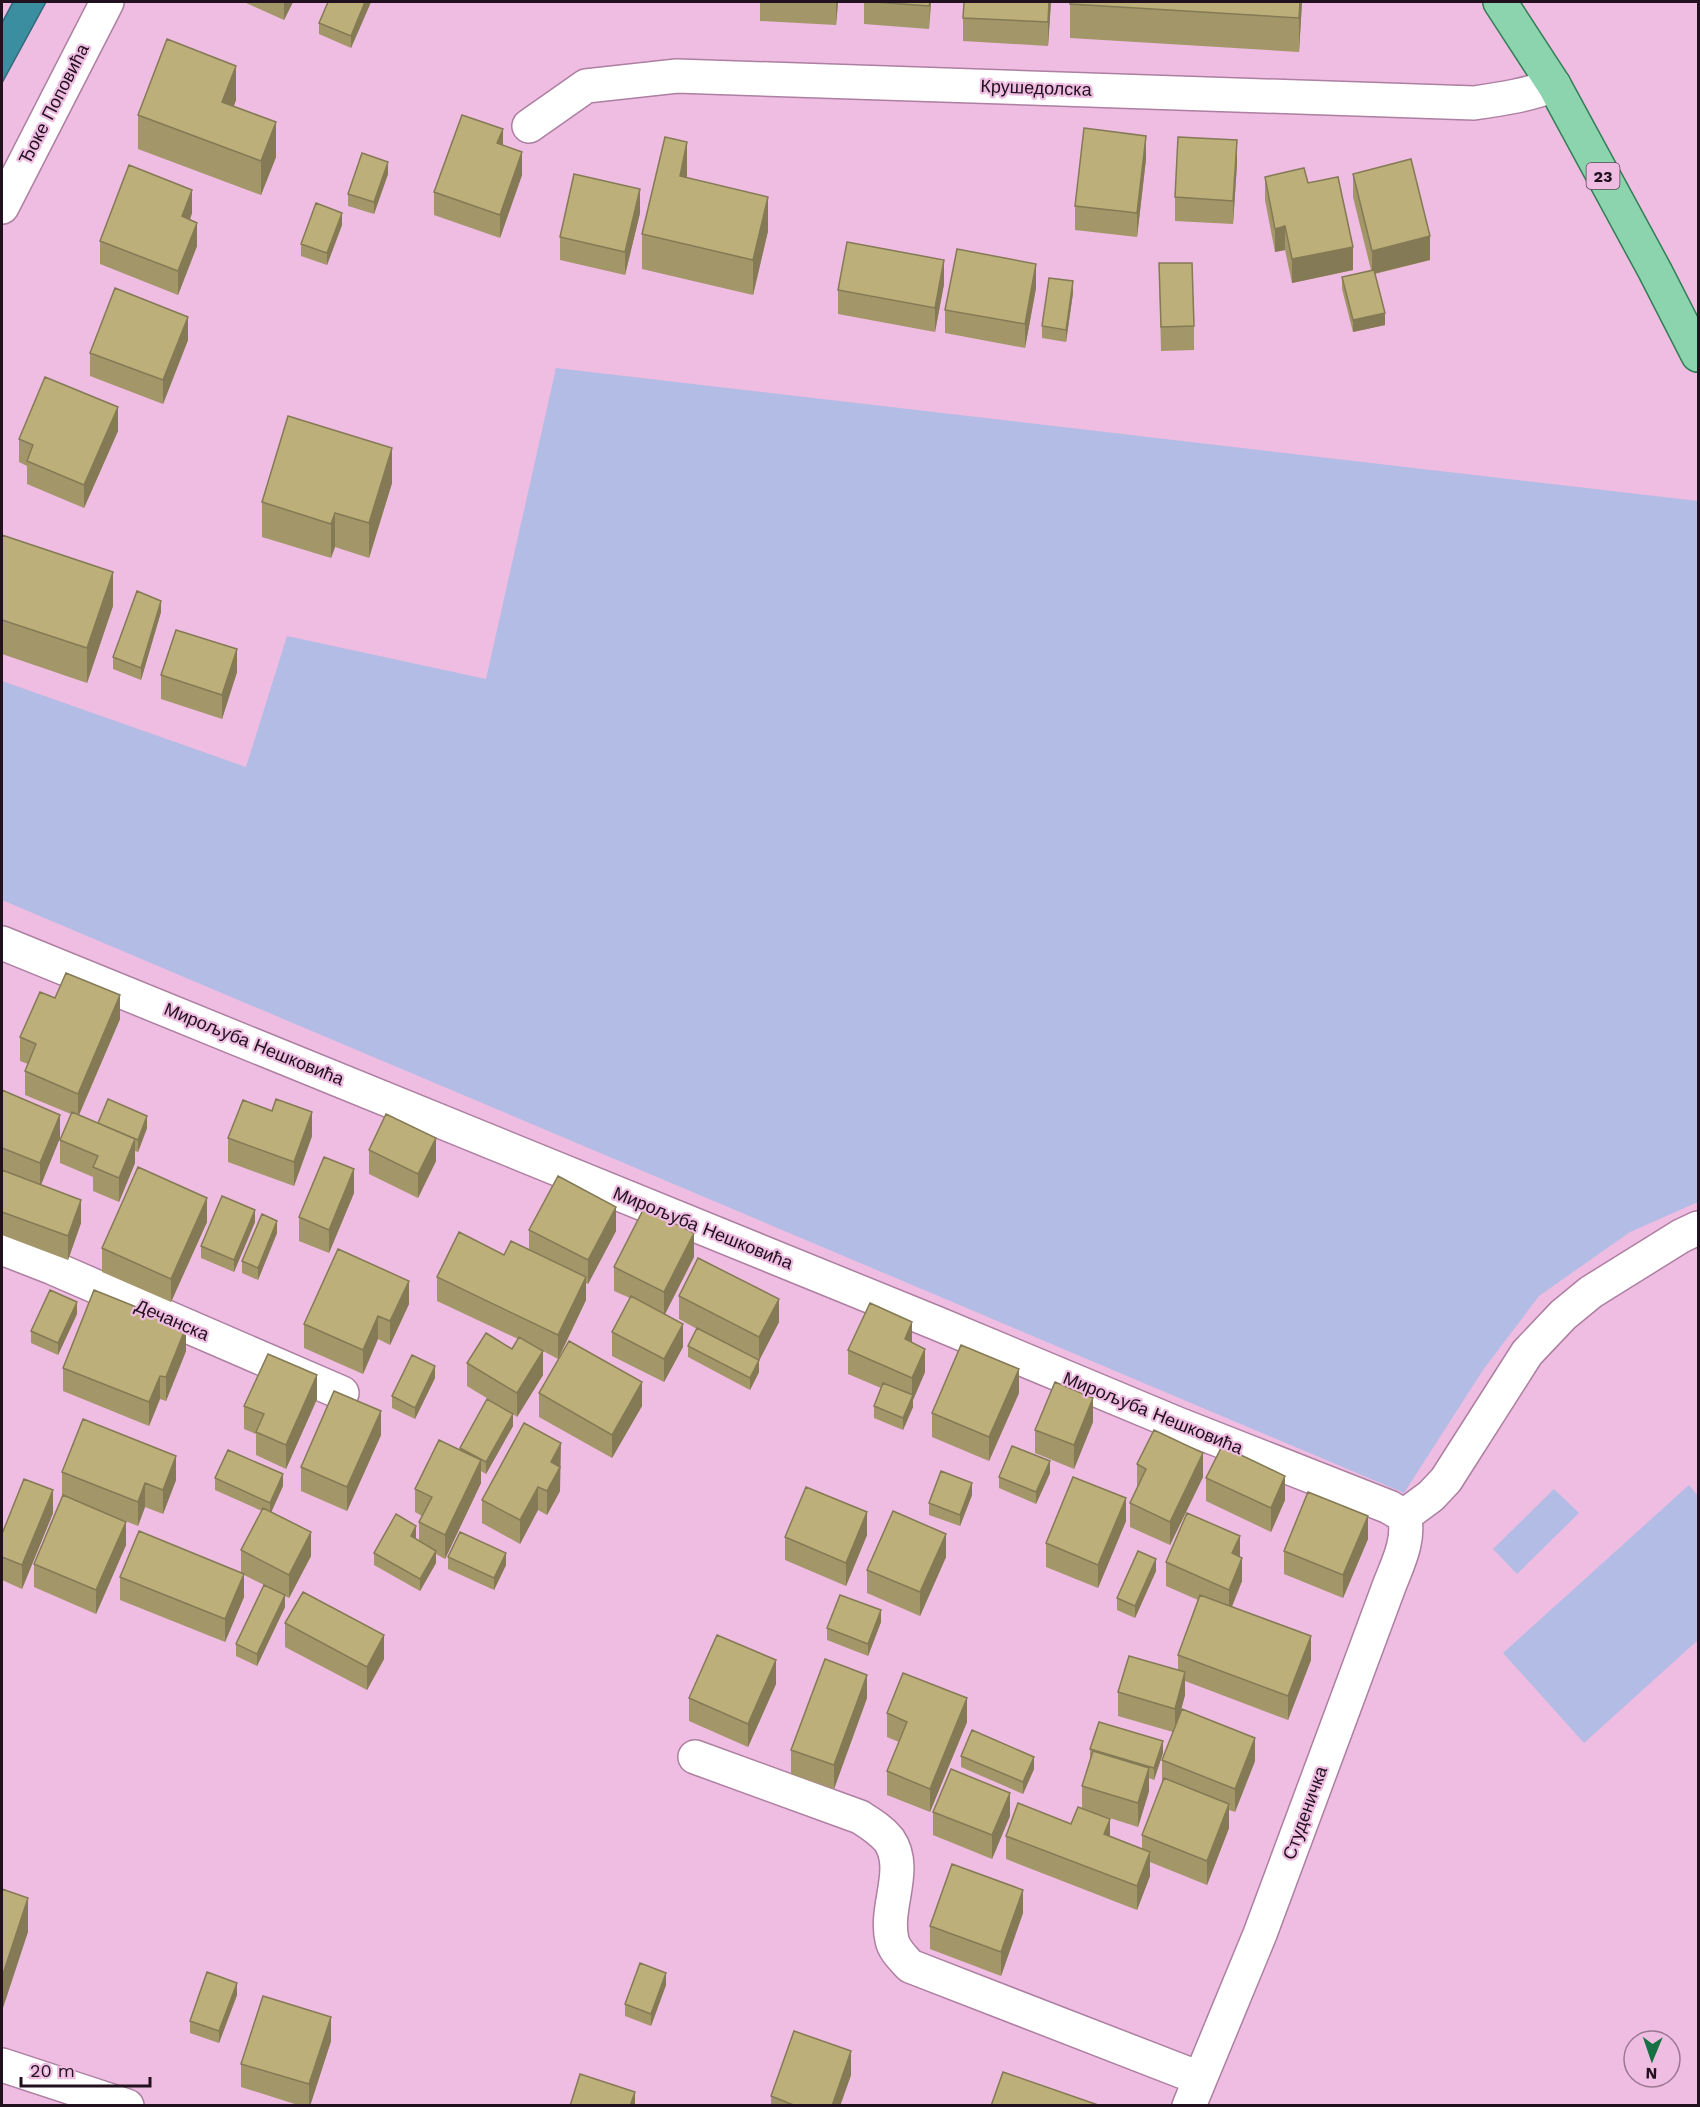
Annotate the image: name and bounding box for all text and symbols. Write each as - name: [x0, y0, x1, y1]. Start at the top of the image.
- street label: Ђоке Поповића: [14, 39, 93, 167]
- street label: Крушедолска: [980, 75, 1093, 100]
- road number: 23: [1586, 163, 1620, 189]
- street label: Мирољуба Нешковића: [161, 998, 348, 1090]
- street label: Мирољуба Нешковића: [610, 1182, 797, 1274]
- street label: Дечанска: [132, 1295, 213, 1345]
- street label: Мирољуба Нешковића: [1060, 1367, 1247, 1459]
- street label: Студеничка: [1278, 1762, 1331, 1862]
- north arrow: [1622, 2029, 1682, 2089]
- scale bar: [21, 2050, 150, 2088]
- text: 20 m: [30, 2060, 75, 2081]
- text: N: [1645, 2064, 1658, 2083]

